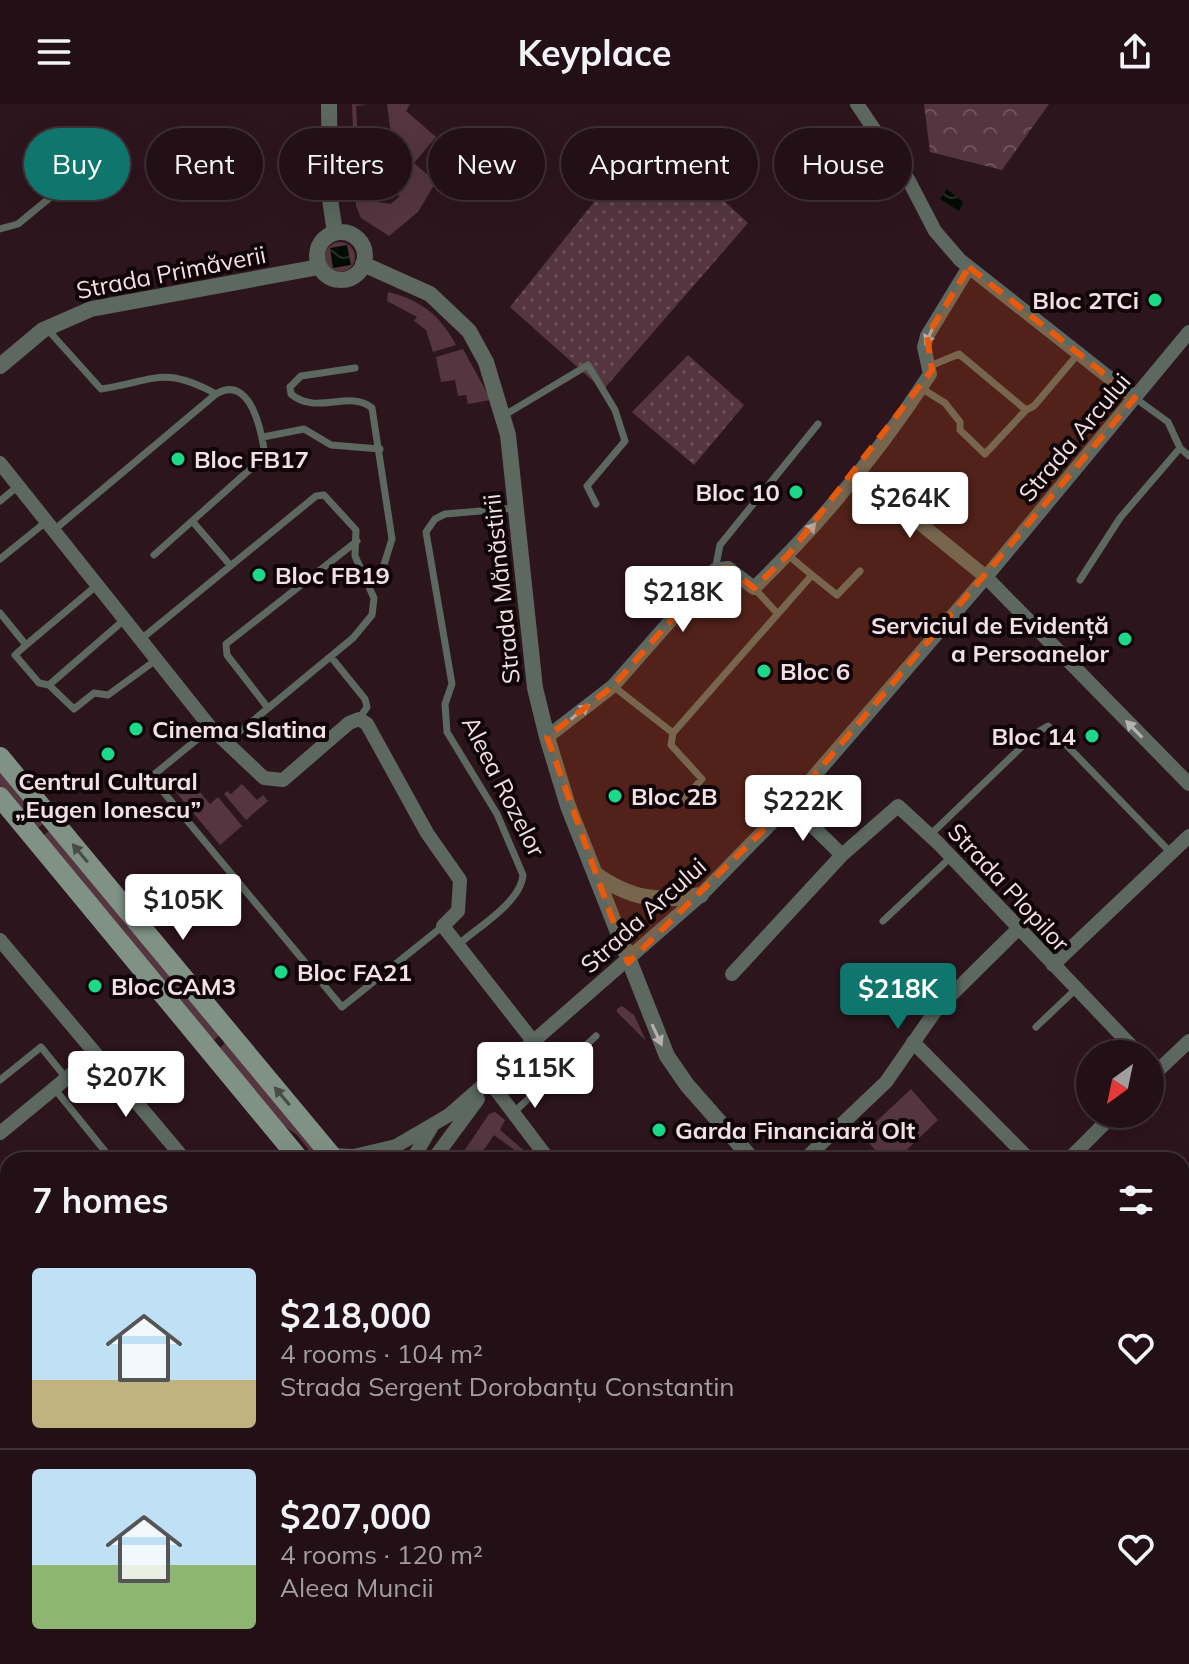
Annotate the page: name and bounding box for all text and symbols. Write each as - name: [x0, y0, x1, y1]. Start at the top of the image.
- icon: menu: [32, 30, 76, 74]
- text: Keyplace: [517, 30, 672, 75]
- icon: share: [1113, 30, 1157, 74]
- chip: Buy: [24, 128, 130, 200]
- chip: Rent: [146, 128, 263, 200]
- chip: Filters: [279, 128, 412, 200]
- chip: New: [428, 128, 545, 200]
- chip: Apartment: [561, 128, 758, 200]
- chip: House: [774, 128, 912, 200]
- street label: Strada Primăverii: [74, 239, 268, 305]
- place label: Bloc 2TCi: [1032, 285, 1139, 315]
- marker: Bloc 2TCi: [1146, 291, 1164, 309]
- one-way arrow: [923, 323, 937, 346]
- street label: Strada Arcului: [1012, 367, 1136, 507]
- place label: Bloc FB17: [194, 444, 309, 474]
- marker: Bloc FB17: [169, 450, 187, 468]
- pin: $264K: [854, 472, 966, 540]
- place label: Bloc 10: [695, 477, 780, 507]
- text: $264K: [870, 481, 950, 514]
- marker: Bloc 10: [787, 483, 805, 501]
- street label: Strada Mănăstirii: [476, 493, 526, 685]
- one-way arrow: [799, 522, 816, 542]
- place label: Bloc FB19: [275, 560, 390, 590]
- marker: Bloc FB19: [250, 566, 268, 584]
- pin: $218K: [627, 566, 739, 634]
- text: $218K: [643, 575, 723, 608]
- place label: Serviciul de Evidență a Persoanelor: [871, 610, 1110, 668]
- marker: Serviciul de Evidență a Persoanelor: [1116, 630, 1134, 648]
- place label: Bloc 6: [780, 656, 850, 686]
- marker: Bloc 6: [755, 662, 773, 680]
- one-way arrow: [570, 704, 590, 721]
- street label: Aleea Rozelor: [456, 711, 552, 861]
- place label: Cinema Slatina: [152, 714, 327, 744]
- marker: Cinema Slatina: [127, 720, 145, 738]
- one-way arrow: [1125, 720, 1144, 739]
- place label: Bloc 14: [991, 721, 1076, 751]
- marker: Bloc 14: [1083, 727, 1101, 745]
- marker: Centrul Cultural „Eugen Ionescu”: [99, 745, 117, 763]
- place label: Centrul Cultural „Eugen Ionescu”: [15, 766, 201, 824]
- pin: $222K: [747, 775, 859, 843]
- place label: Bloc 2B: [631, 781, 718, 811]
- text: $222K: [763, 784, 843, 817]
- marker: Bloc 2B: [606, 787, 624, 805]
- street label: Strada Plopilor: [942, 817, 1076, 958]
- one-way arrow: [71, 842, 88, 863]
- street label: Strada Arcului: [574, 851, 712, 979]
- pin: $105K: [127, 874, 239, 942]
- text: $105K: [143, 883, 223, 916]
- place label: Bloc FA21: [297, 957, 412, 987]
- marker: Bloc FA21: [272, 963, 290, 981]
- pin: $218K: [842, 963, 954, 1031]
- place label: Bloc CAM3: [111, 971, 236, 1001]
- text: $218K: [858, 972, 938, 1005]
- marker: Bloc CAM3: [86, 977, 104, 995]
- one-way arrow: [650, 1023, 664, 1046]
- north arrow: [1076, 1040, 1164, 1128]
- map controls: [1076, 1040, 1164, 1128]
- pin: $115K: [479, 1042, 591, 1110]
- pin: $207K: [70, 1051, 182, 1119]
- text: $115K: [495, 1051, 575, 1084]
- text: $207K: [86, 1060, 166, 1093]
- one-way arrow: [273, 1085, 290, 1106]
- place label: Garda Financiară Olt: [675, 1115, 915, 1145]
- marker: Garda Financiară Olt: [650, 1121, 668, 1139]
- icon: filters: [1114, 1178, 1158, 1222]
- text: 7 homes: [32, 1179, 169, 1222]
- text: $218,000: [280, 1294, 431, 1337]
- icon: home: [96, 1300, 192, 1396]
- icon: heart: [1114, 1326, 1158, 1370]
- text: 4 rooms · 104 m²: [280, 1337, 483, 1370]
- text: Strada Sergent Dorobanțu Constantin: [280, 1370, 735, 1403]
- text: $207,000: [280, 1495, 431, 1538]
- icon: home: [96, 1501, 192, 1597]
- icon: heart: [1114, 1527, 1158, 1571]
- text: 4 rooms · 120 m²: [280, 1538, 483, 1571]
- text: Aleea Muncii: [280, 1571, 434, 1604]

